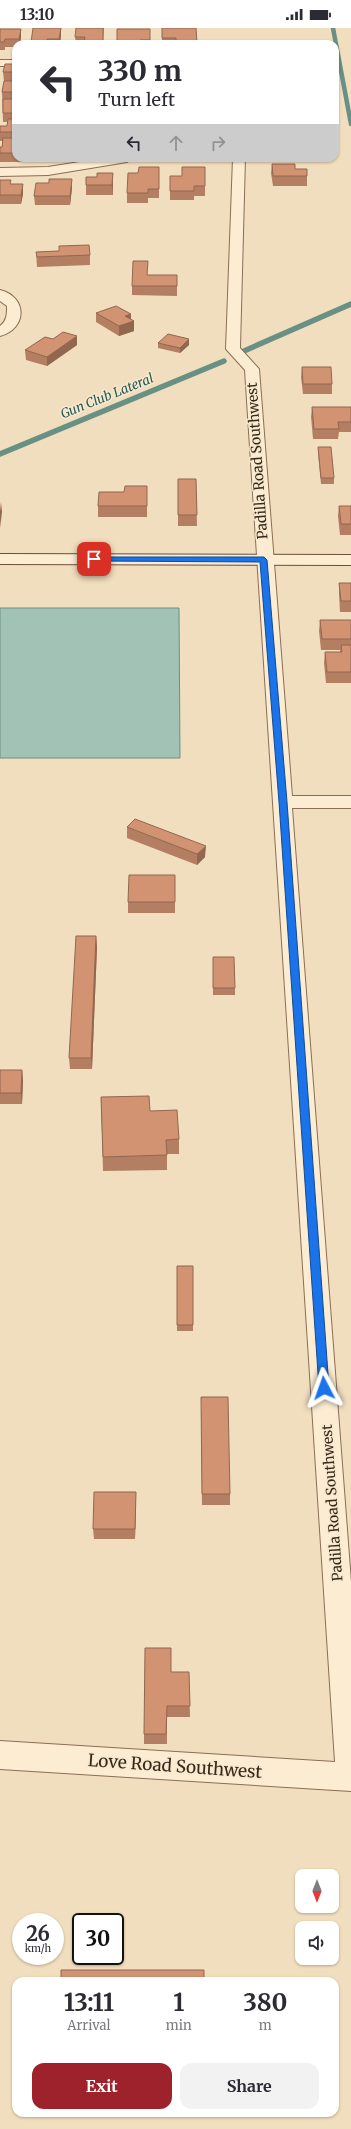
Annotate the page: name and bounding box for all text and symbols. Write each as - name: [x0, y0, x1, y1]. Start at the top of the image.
- text: 13:10: [20, 5, 54, 24]
- text: 330 m: [98, 53, 182, 89]
- icon: left: [32, 56, 84, 108]
- text: Turn left: [98, 88, 175, 111]
- icon: left: [123, 132, 145, 154]
- icon: ahead: [165, 132, 187, 154]
- icon: right: [207, 132, 229, 154]
- water label: Gun Club Lateral: [58, 370, 156, 422]
- street label: Padilla Road Southwest: [242, 381, 271, 540]
- pin: [77, 542, 111, 576]
- icon: arrive: [83, 548, 105, 570]
- position arrow: [303, 1367, 345, 1409]
- street label: Padilla Road Southwest: [317, 1423, 346, 1582]
- street label: Love Road Southwest: [87, 1749, 263, 1783]
- north arrow: [295, 1869, 339, 1913]
- map controls: [295, 1869, 339, 1965]
- speed limit sign: 30: [72, 1913, 124, 1965]
- text: 26: [26, 1921, 50, 1946]
- button: sound: [295, 1921, 339, 1965]
- text: km/h: [25, 1942, 51, 1955]
- text: 13:11: [64, 1987, 114, 2018]
- text: 1: [173, 1987, 184, 2018]
- text: 380: [243, 1987, 287, 2018]
- text: Arrival: [67, 2017, 111, 2034]
- text: min: [166, 2017, 192, 2034]
- text: m: [259, 2017, 272, 2034]
- button: Exit: [32, 2063, 172, 2109]
- button: Share: [180, 2063, 319, 2109]

